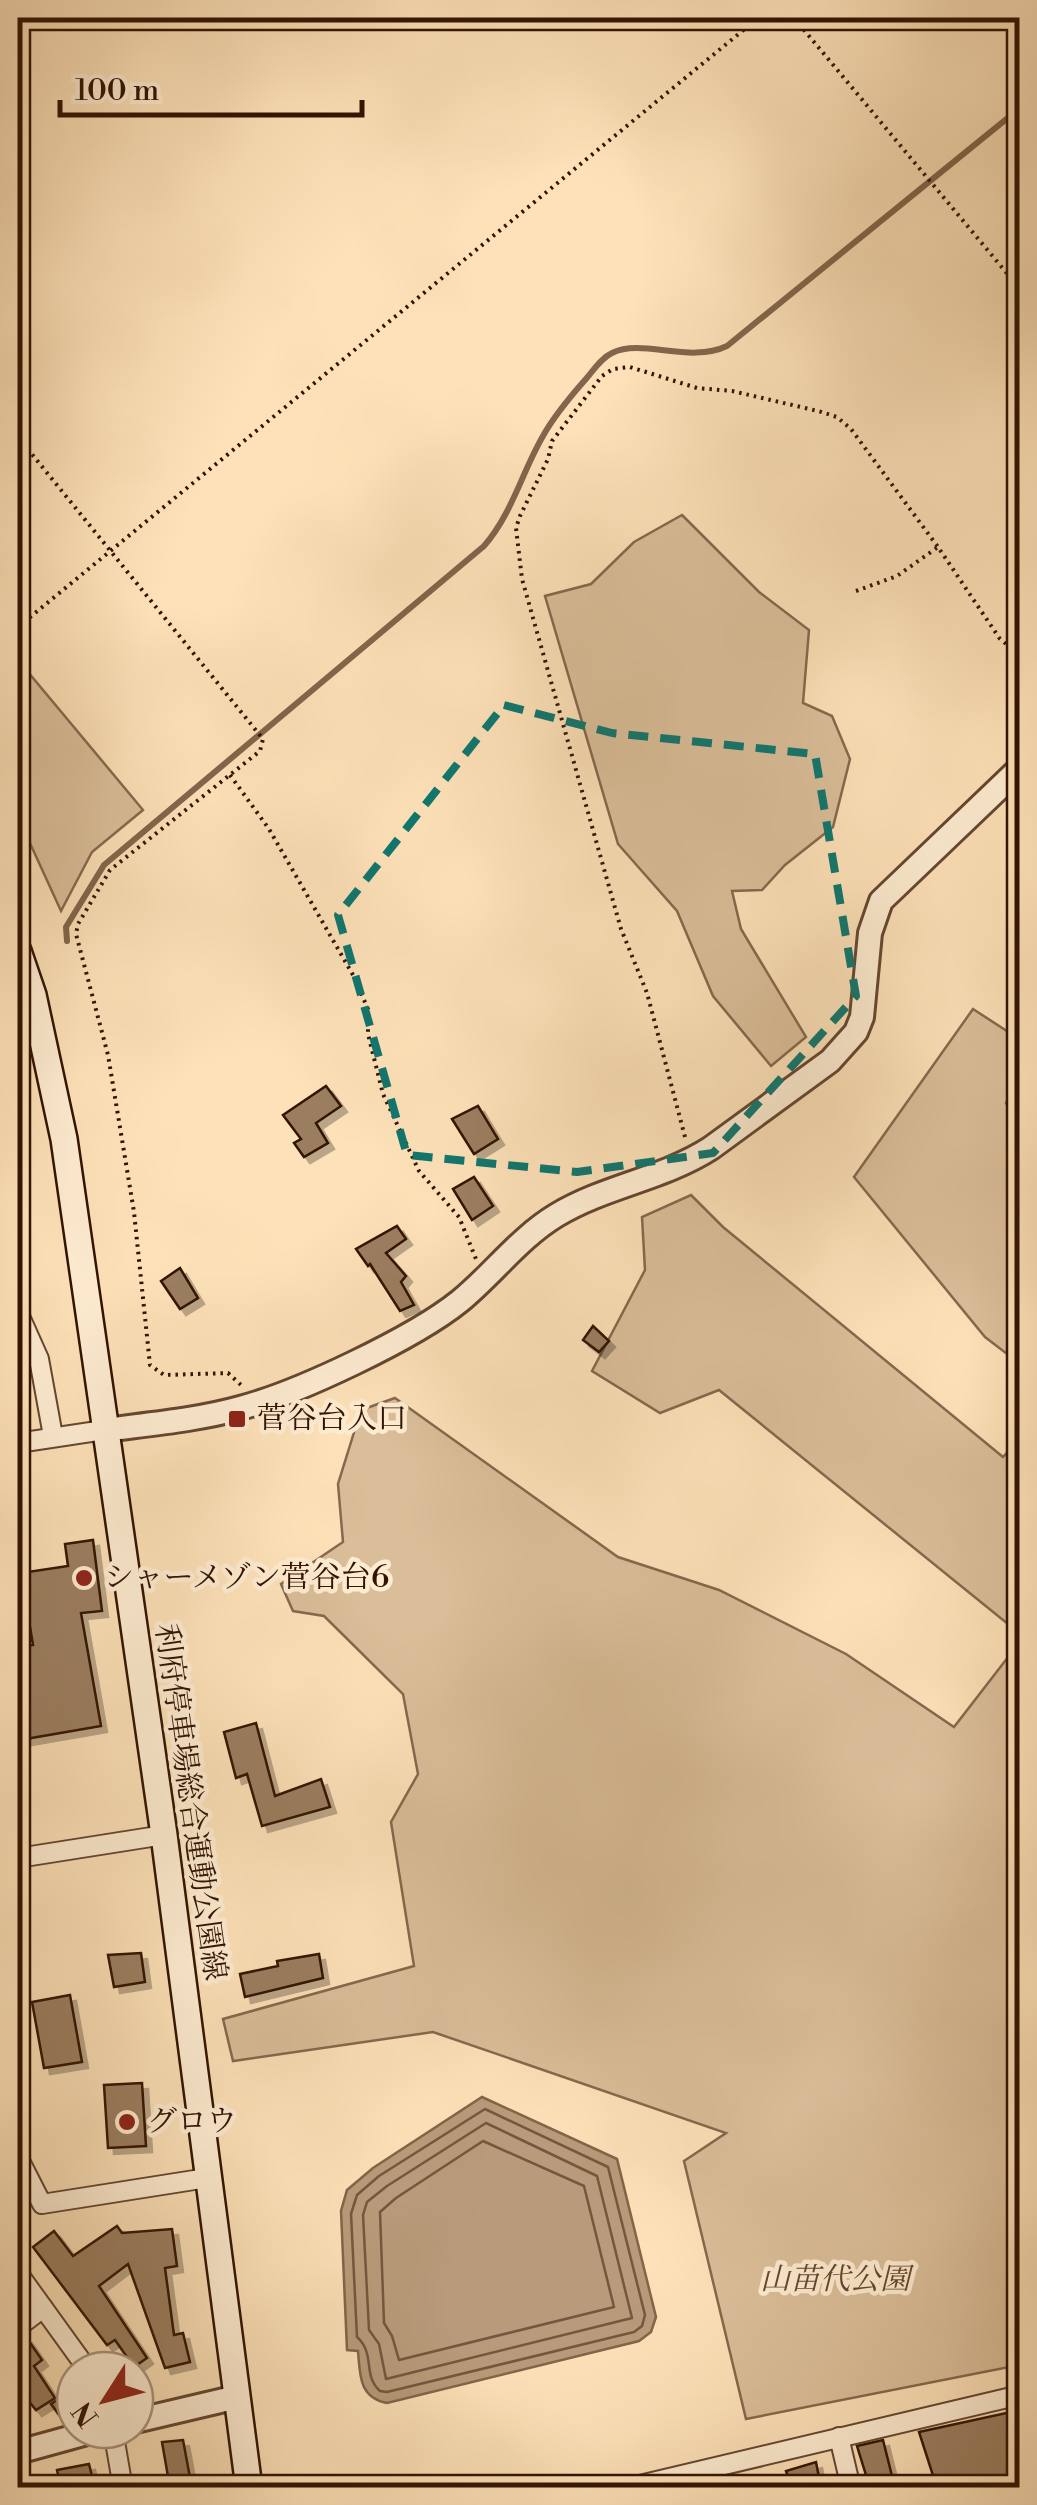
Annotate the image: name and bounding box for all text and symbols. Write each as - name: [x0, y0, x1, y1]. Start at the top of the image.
- scale bar: [60, 55, 362, 117]
- text: 100 m: [75, 72, 159, 110]
- place label: 菅谷台入口: [257, 1400, 407, 1438]
- marker: 菅谷台入口: [226, 1408, 248, 1430]
- place label: シャーメゾン菅谷台6: [104, 1559, 389, 1597]
- marker: シャーメゾン菅谷台6: [73, 1567, 95, 1589]
- street label: 利府停車場総合運動公園線: [146, 1621, 234, 1983]
- place label: グロウ: [147, 2103, 237, 2141]
- marker: グロウ: [116, 2111, 138, 2133]
- park label: 山苗代公園: [760, 2261, 915, 2299]
- north arrow: [55, 2350, 155, 2450]
- text: N: [65, 2395, 107, 2433]

